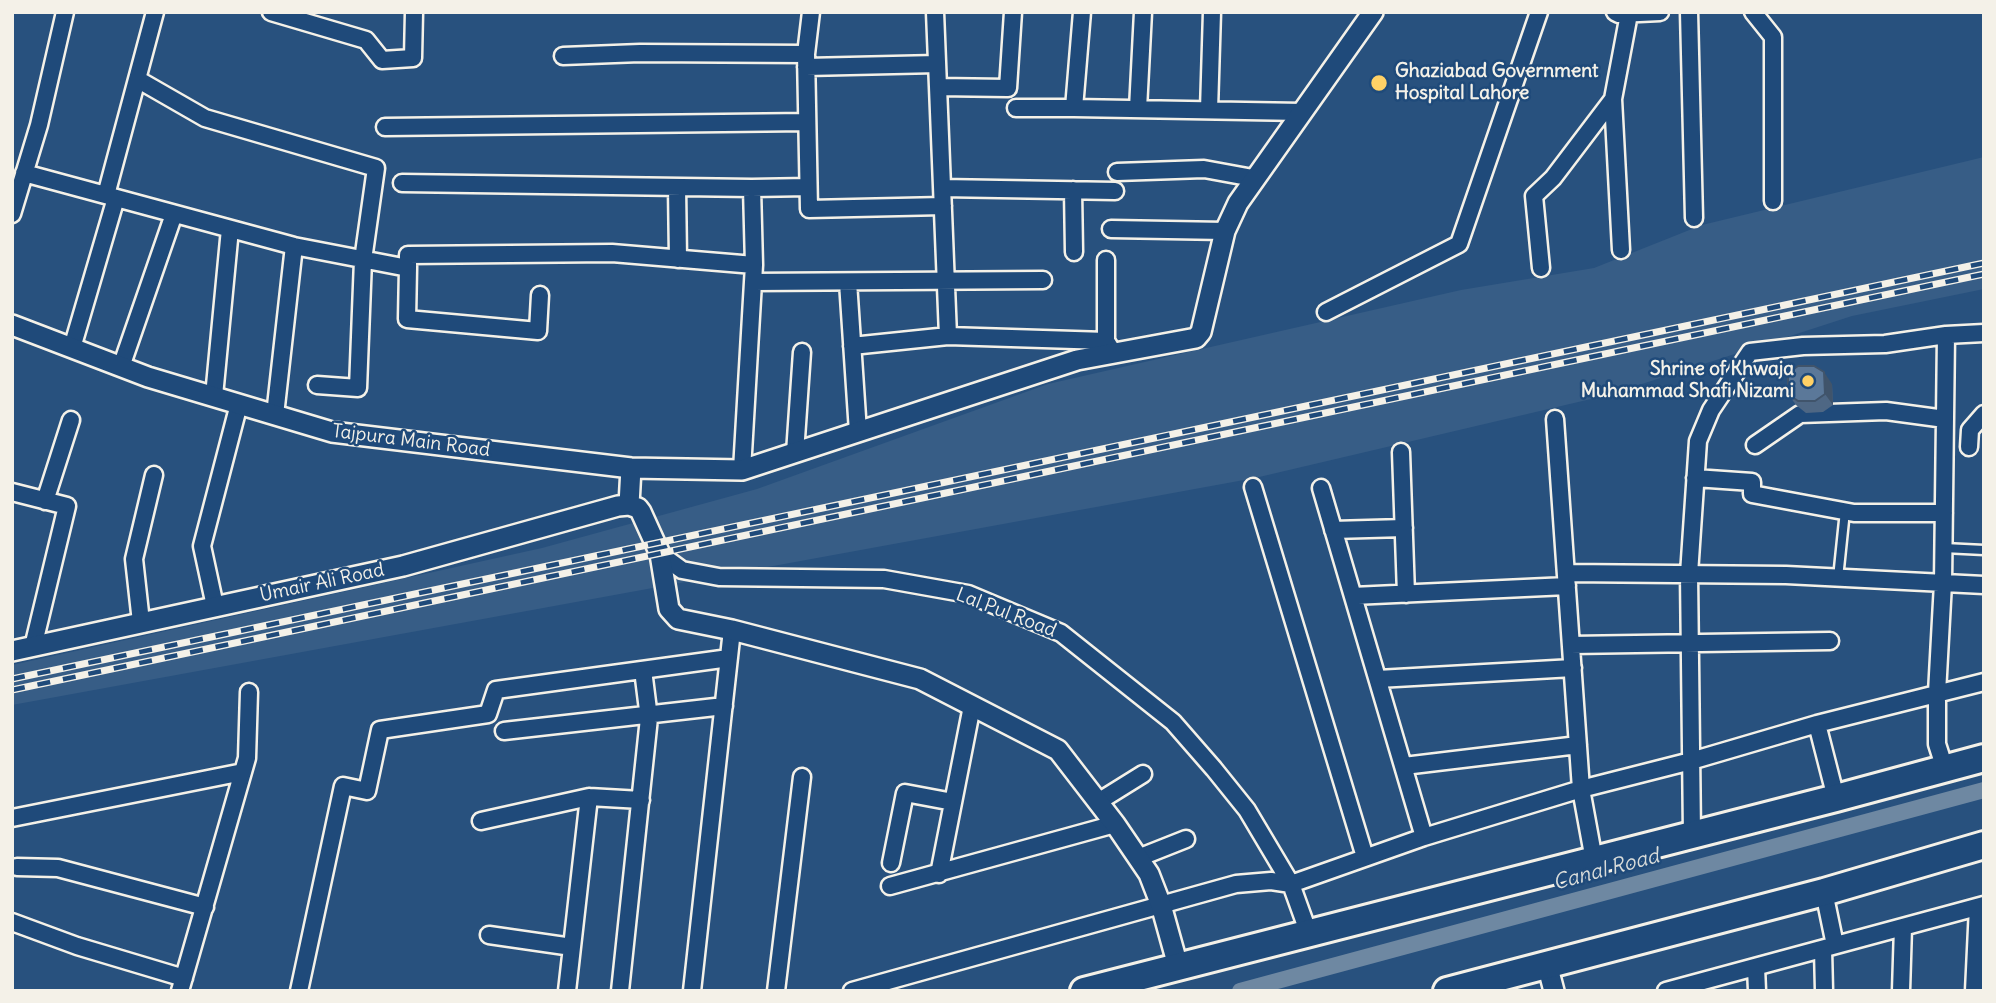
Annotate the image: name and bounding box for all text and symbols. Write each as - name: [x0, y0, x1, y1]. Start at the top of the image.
- place label: Ghaziabad Government Hospital Lahore: [1395, 61, 1598, 105]
- marker: Ghaziabad Government Hospital Lahore: [1369, 73, 1389, 93]
- place label: Shrine of Khwaja Muhammad Shafi Nizami: [1581, 359, 1794, 403]
- marker: Shrine of Khwaja Muhammad Shafi Nizami: [1800, 373, 1816, 389]
- street label: Tajpura Main Road: [331, 420, 491, 462]
- street label: Umair Ali Road: [258, 559, 386, 607]
- street label: Lal Pul Road: [953, 583, 1059, 643]
- water label: Canal Road: [1550, 844, 1662, 896]

